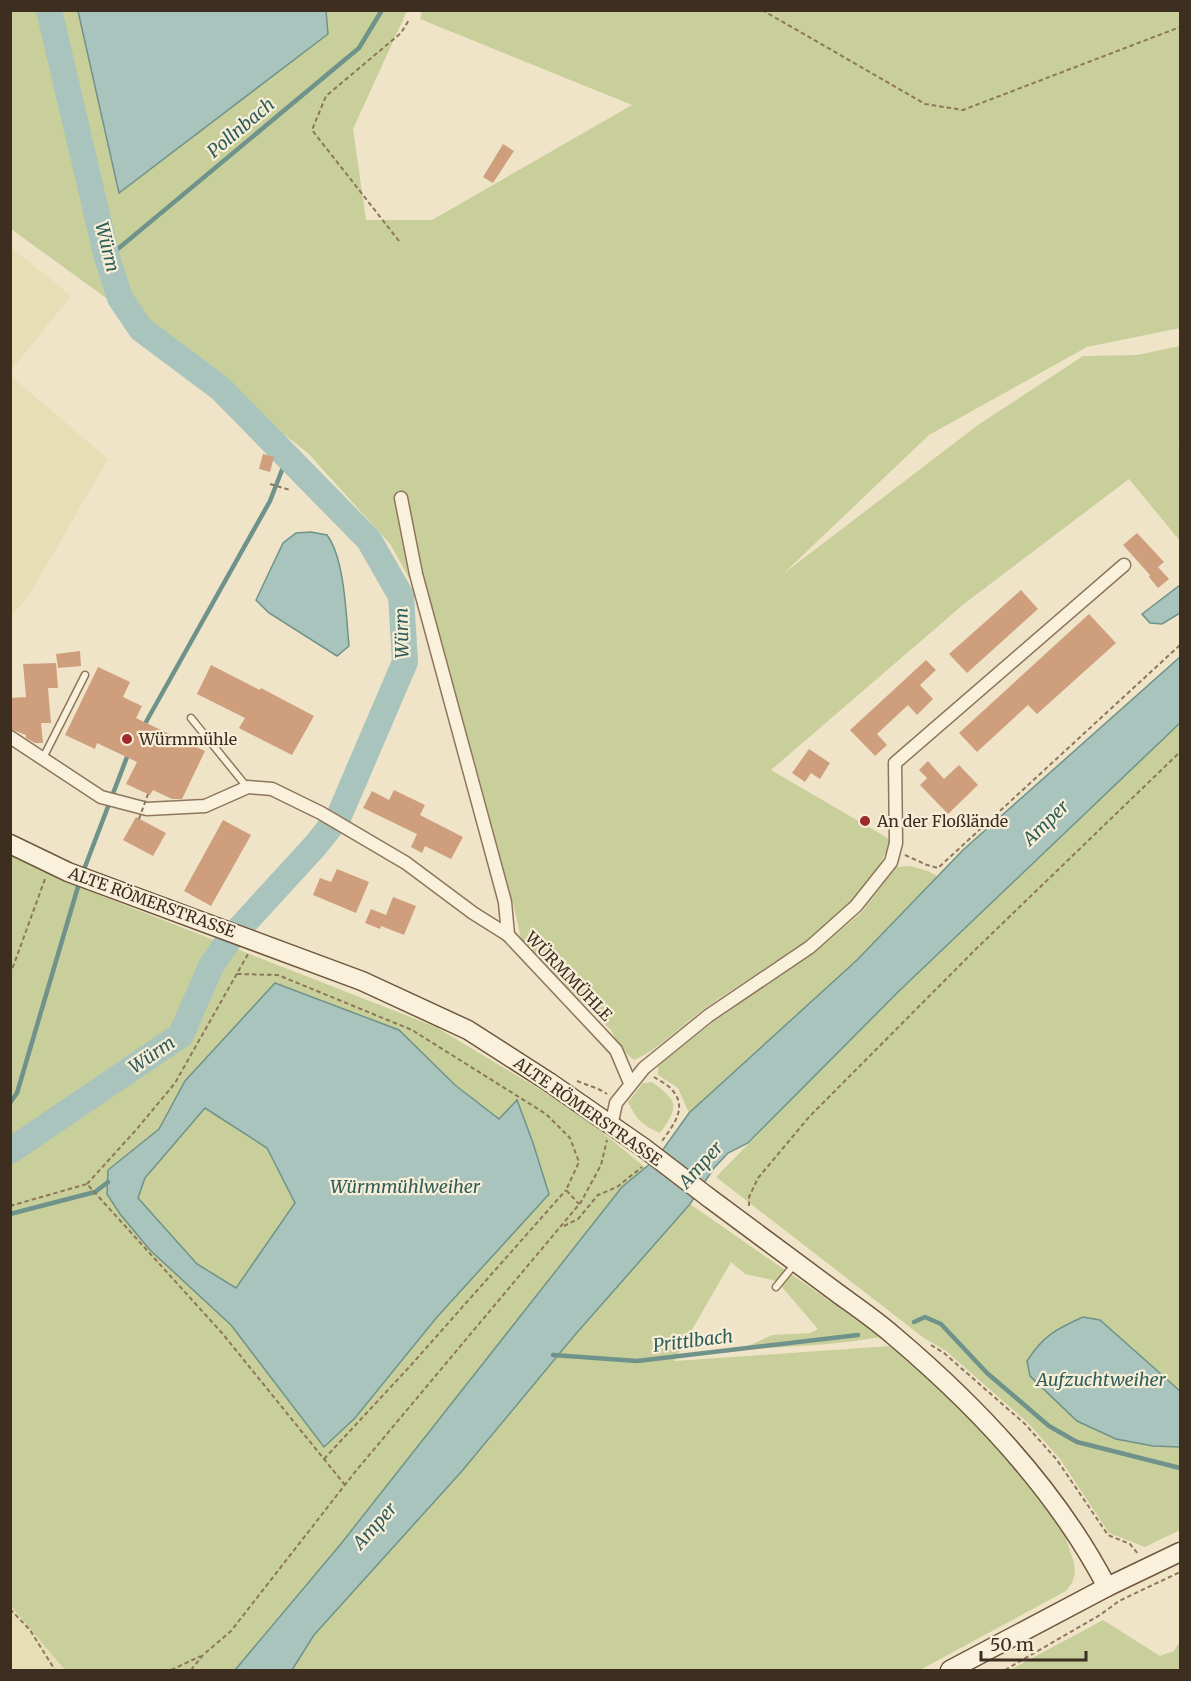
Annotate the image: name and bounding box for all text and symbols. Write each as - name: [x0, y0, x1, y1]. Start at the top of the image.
- water label: Pollnbach: [202, 93, 279, 163]
- water label: Würm: [90, 219, 125, 274]
- water label: Würm: [390, 607, 413, 659]
- place label: Würmmühle: [138, 729, 237, 749]
- marker: Würmmühle: [120, 732, 134, 746]
- water label: Amper: [1016, 795, 1074, 851]
- place label: An der Floßlände: [876, 811, 1008, 831]
- marker: An der Floßlände: [858, 814, 872, 828]
- street label: ALTE RÖMERSTRASSE: [65, 862, 239, 942]
- street label: WÜRMMÜHLE: [521, 927, 617, 1025]
- water label: Würm: [124, 1031, 179, 1078]
- street label: ALTE RÖMERSTRASSE: [509, 1052, 667, 1170]
- water label: Amper: [672, 1136, 728, 1194]
- water label: Würmmühlweiher: [330, 1175, 481, 1198]
- water label: Prittlbach: [651, 1324, 734, 1357]
- water label: Aufzuchtweiher: [1034, 1368, 1167, 1391]
- water label: Amper: [346, 1497, 402, 1555]
- scale bar: [981, 1624, 1086, 1662]
- text: 50 m: [990, 1633, 1034, 1656]

